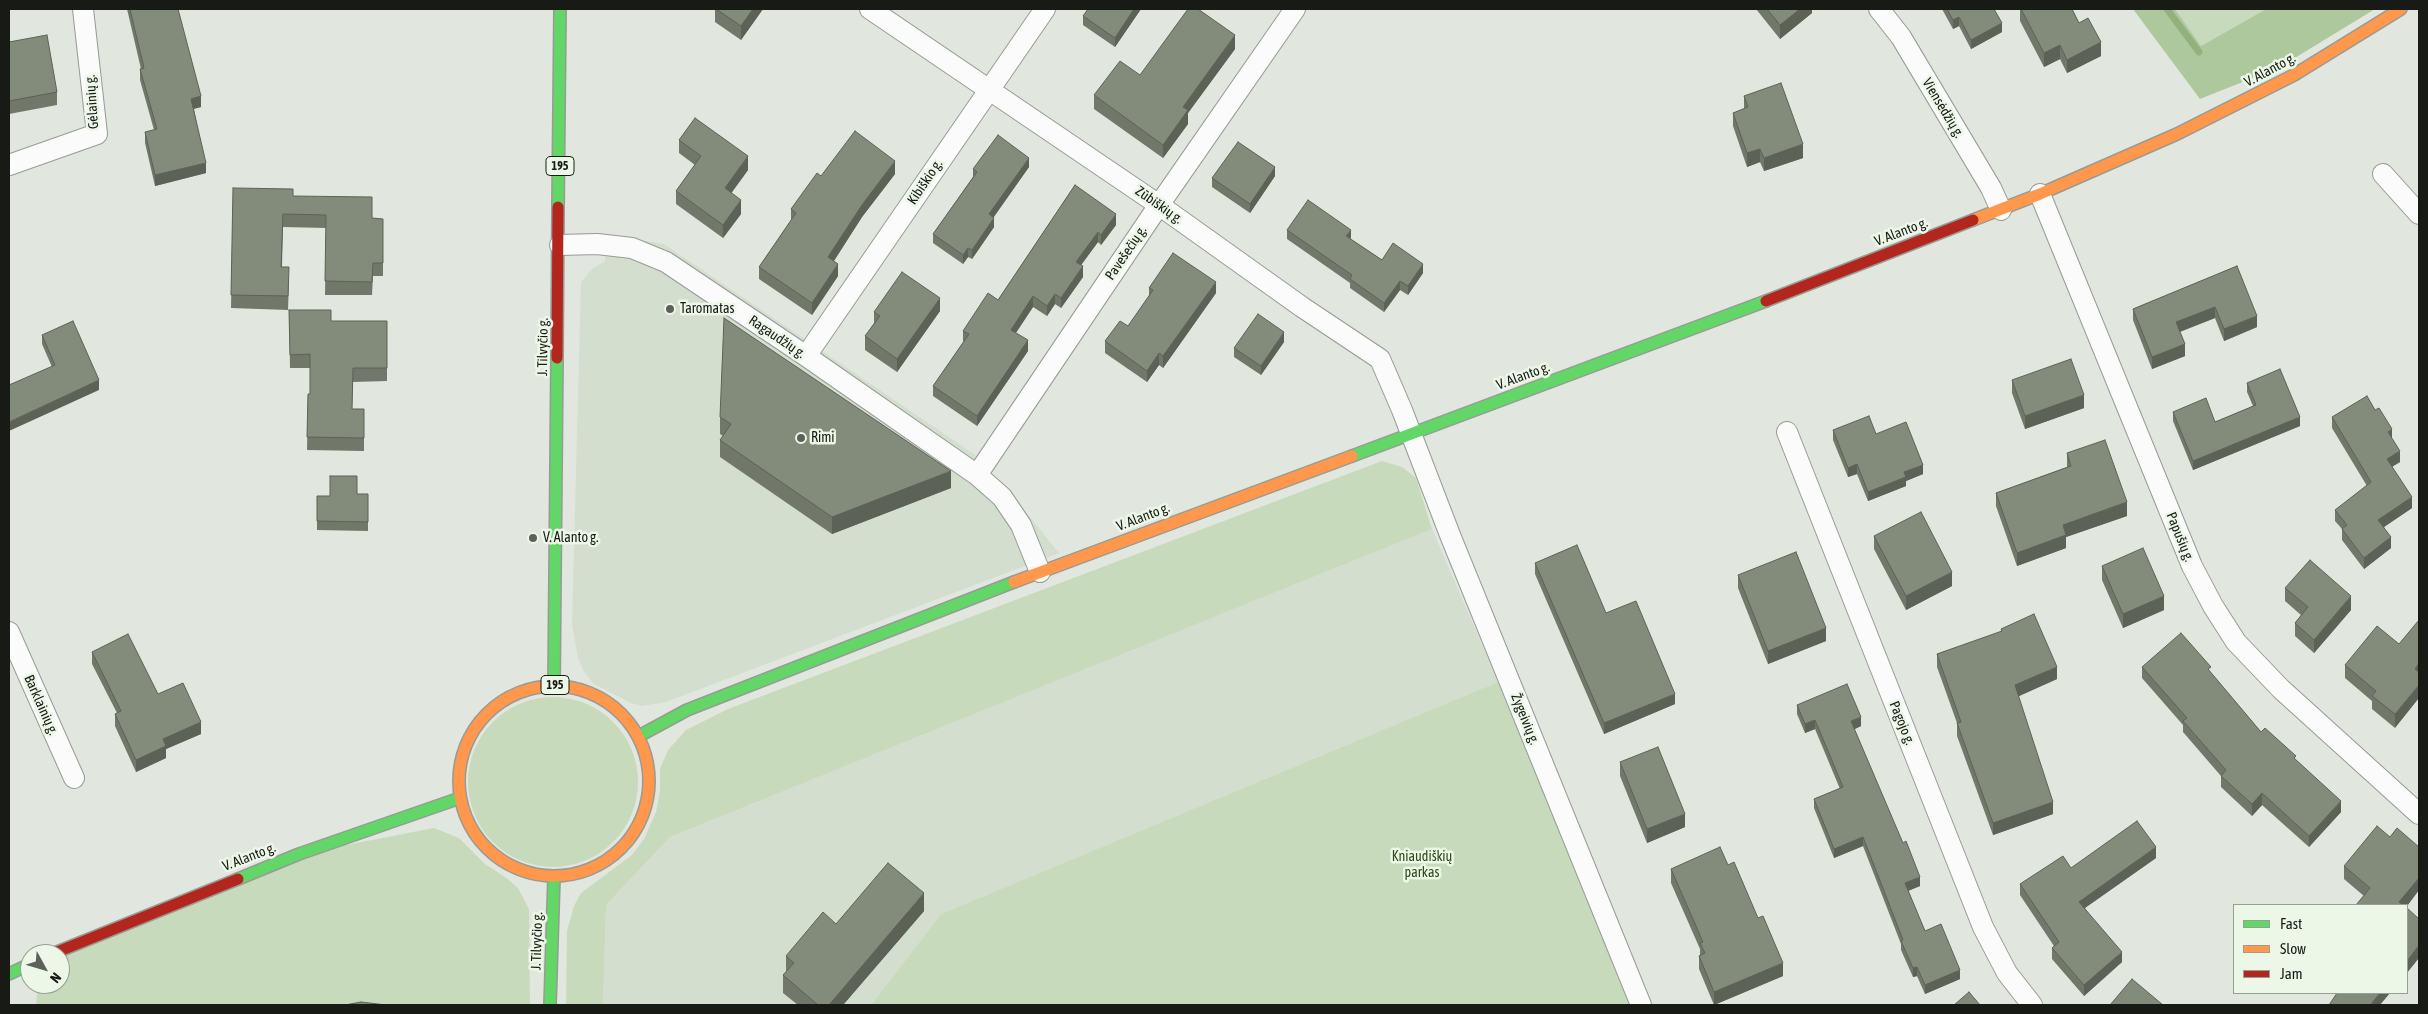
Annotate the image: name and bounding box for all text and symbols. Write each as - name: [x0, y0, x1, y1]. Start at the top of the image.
- street label: V. Alanto g.: [2242, 50, 2298, 90]
- street label: Gėlainių g.: [82, 74, 102, 130]
- street label: Viensėdžių g.: [1919, 75, 1967, 141]
- street label: Kibiškio g.: [904, 156, 946, 208]
- road number: 195: [546, 157, 574, 176]
- street label: Zūbiškių g.: [1132, 183, 1186, 227]
- street label: V. Alanto g.: [1872, 214, 1930, 250]
- street label: Pavešečių g.: [1102, 223, 1150, 283]
- place label: Taromatas: [680, 301, 734, 317]
- marker: Taromatas: [664, 303, 676, 315]
- street label: Ragaudžių g.: [746, 312, 808, 362]
- street label: J. Tilvyčio g.: [534, 318, 552, 376]
- street label: V. Alanto g.: [1494, 359, 1552, 393]
- place label: Rimi: [811, 430, 835, 446]
- marker: Rimi: [795, 432, 807, 444]
- street label: V. Alanto g.: [1114, 499, 1172, 535]
- street label: Papušių g.: [2163, 510, 2197, 564]
- place label: V. Alanto g.: [543, 530, 598, 546]
- marker: V. Alanto g.: [527, 532, 539, 544]
- street label: Barklainių g.: [20, 672, 62, 738]
- road number: 195: [541, 676, 569, 694]
- street label: Žygeivių g.: [1507, 691, 1543, 747]
- street label: Pagojo g.: [1886, 699, 1918, 747]
- street label: V. Alanto g.: [220, 839, 278, 875]
- park label: Kniaudiškių parkas: [1392, 849, 1452, 882]
- legend: [2233, 904, 2408, 994]
- street label: J. Tilvyčio g.: [528, 912, 546, 970]
- text: Fast: [2280, 915, 2302, 932]
- text: Slow: [2280, 940, 2306, 957]
- north arrow: [20, 944, 70, 994]
- text: Jam: [2280, 965, 2303, 982]
- text: N: [47, 970, 65, 986]

